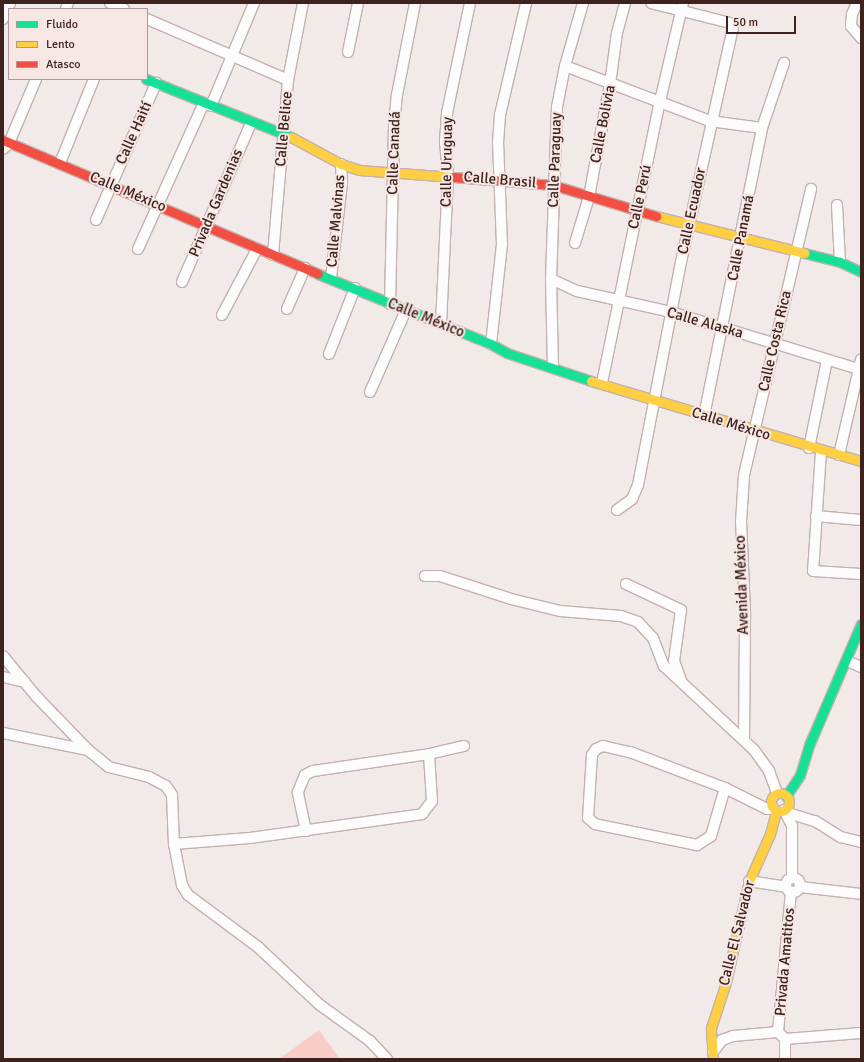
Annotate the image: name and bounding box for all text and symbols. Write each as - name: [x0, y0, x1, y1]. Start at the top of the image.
- legend: [8, 8, 148, 80]
- scale bar: [728, 8, 798, 34]
- text: 50 m: [733, 15, 758, 30]
- text: Fluido: [46, 17, 78, 32]
- text: Lento: [46, 37, 75, 52]
- text: Atasco: [46, 57, 81, 72]
- street label: Calle Bolivia: [587, 83, 619, 165]
- street label: Calle Belice: [272, 91, 296, 167]
- street label: Calle Haití: [112, 99, 156, 167]
- street label: Calle Canadá: [384, 111, 404, 195]
- street label: Calle Paraguay: [544, 112, 566, 208]
- street label: Calle Uruguay: [437, 117, 457, 207]
- street label: Privada Gardenias: [185, 146, 247, 260]
- street label: Calle Perú: [624, 163, 656, 231]
- street label: Calle Ecuador: [674, 166, 710, 256]
- street label: Calle México: [87, 168, 169, 216]
- street label: Calle Brasil: [463, 168, 537, 192]
- street label: Calle Malvinas: [323, 174, 349, 268]
- street label: Calle Panamá: [724, 194, 758, 282]
- street label: Calle Costa Rica: [755, 289, 795, 393]
- street label: Calle México: [385, 294, 467, 342]
- street label: Calle Alaska: [665, 304, 745, 342]
- street label: Calle México: [689, 404, 773, 444]
- street label: Avenida México: [731, 535, 753, 635]
- street label: Calle El Salvador: [715, 878, 759, 988]
- street label: Privada Amatitos: [771, 907, 799, 1017]

